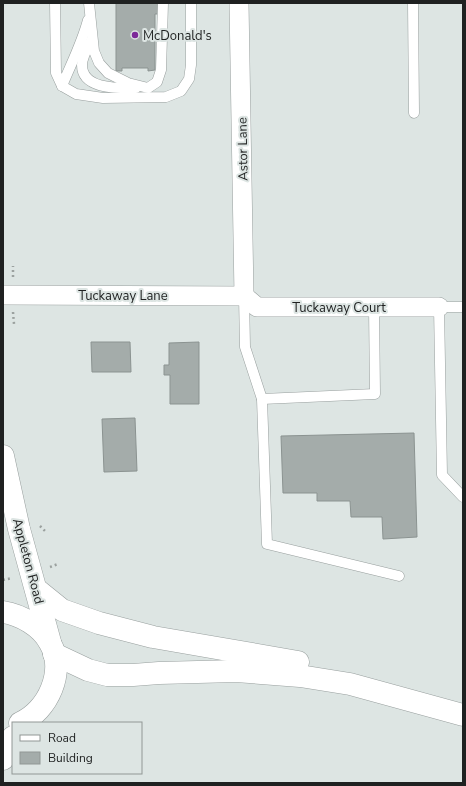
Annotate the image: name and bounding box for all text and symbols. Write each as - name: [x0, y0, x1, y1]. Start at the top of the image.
- place label: McDonald's: [143, 27, 212, 45]
- marker: McDonald's: [130, 30, 140, 40]
- street label: Astor Lane: [233, 117, 253, 181]
- street label: Tuckaway Lane: [78, 287, 168, 305]
- street label: Tuckaway Court: [292, 299, 386, 317]
- street label: Appleton Road: [8, 516, 48, 606]
- legend: [12, 722, 142, 774]
- text: Road: [48, 730, 76, 746]
- text: Building: [48, 750, 93, 766]

